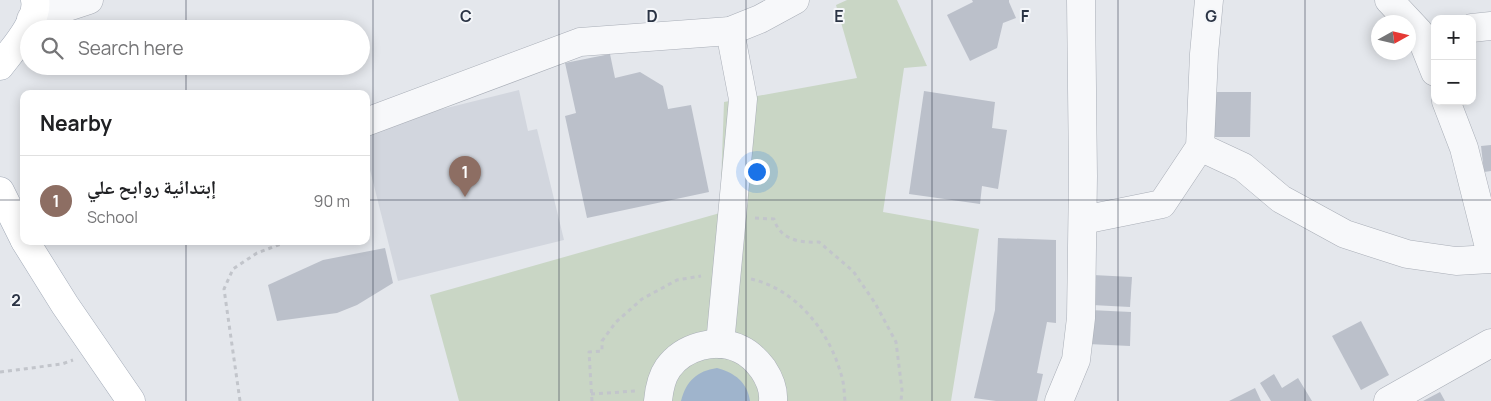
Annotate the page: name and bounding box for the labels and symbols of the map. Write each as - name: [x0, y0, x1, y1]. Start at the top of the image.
- text: C: [460, 5, 472, 27]
- text: D: [646, 5, 658, 27]
- text: E: [834, 5, 844, 27]
- text: F: [1021, 5, 1030, 27]
- text: G: [1205, 5, 1217, 27]
- north arrow: [1371, 15, 1416, 60]
- pin: 1: [449, 156, 481, 197]
- your location: [744, 159, 770, 185]
- text: 2: [11, 289, 21, 311]

